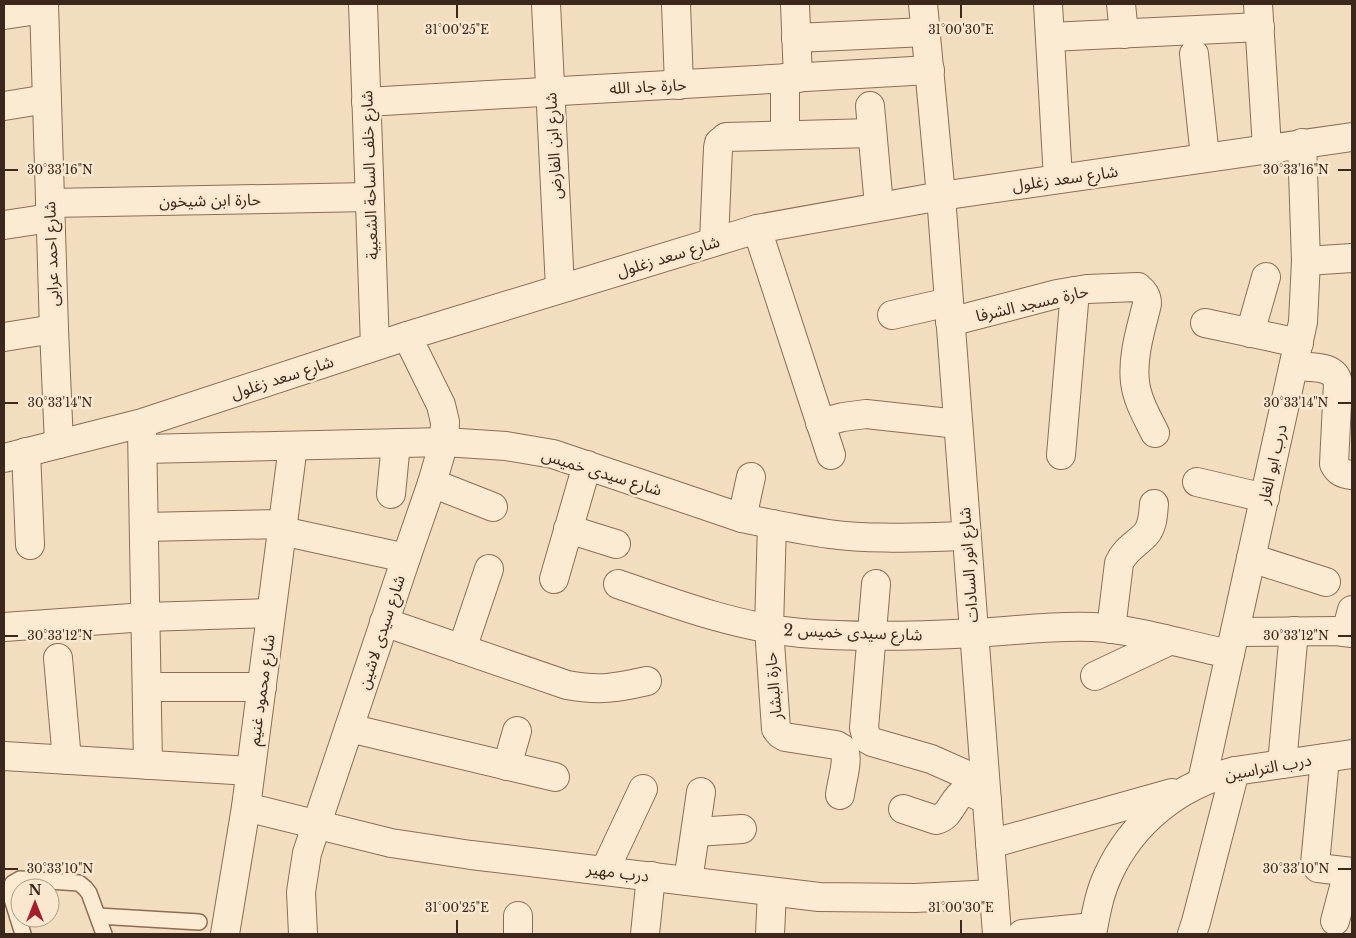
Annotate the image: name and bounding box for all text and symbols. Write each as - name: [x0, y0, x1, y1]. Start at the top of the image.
- text: 31°00'25"E: [425, 22, 489, 37]
- text: 31°00'30"E: [928, 22, 994, 37]
- street label: حارة جاد الله: [609, 74, 687, 98]
- street label: شارع خلف الساحة الشعبية: [356, 90, 385, 260]
- street label: شارع ابن الفارض: [540, 92, 569, 200]
- street label: شارع سعد زغلول: [1011, 161, 1120, 198]
- text: 30°33'16"N: [27, 162, 93, 177]
- text: 30°33'16"N: [1263, 162, 1329, 177]
- street label: حارة ابن شيخون: [159, 189, 261, 211]
- street label: شارع احمد عرابى: [39, 201, 66, 307]
- street label: شارع سعد زغلول: [614, 231, 723, 284]
- street label: حارة مسجد الشرفا: [974, 280, 1090, 326]
- street label: شارع سعد زغلول: [228, 351, 337, 406]
- text: 30°33'14"N: [28, 395, 93, 410]
- text: 30°33'14"N: [1264, 395, 1329, 410]
- street label: درب ابو الغار: [1253, 422, 1291, 507]
- street label: شارع سيدى خميس: [539, 444, 664, 503]
- street label: شارع انور السادات: [954, 506, 985, 623]
- street label: شارع سيدى لاشين: [353, 572, 412, 693]
- street label: شارع سيدى خميس 2: [783, 620, 923, 647]
- text: 30°33'12"N: [27, 628, 93, 643]
- text: 30°33'12"N: [1263, 628, 1329, 643]
- street label: شارع محمود غنيم: [243, 633, 282, 747]
- street label: حارة البشار: [760, 651, 786, 722]
- street label: درب التراسين: [1223, 750, 1313, 784]
- street label: درب مهير: [585, 858, 650, 886]
- text: 30°33'10"N: [27, 861, 93, 876]
- text: 30°33'10"N: [1263, 861, 1329, 876]
- north arrow: [10, 878, 60, 928]
- text: N: [28, 881, 42, 899]
- text: 31°00'25"E: [425, 900, 489, 915]
- text: 31°00'30"E: [928, 900, 994, 915]

